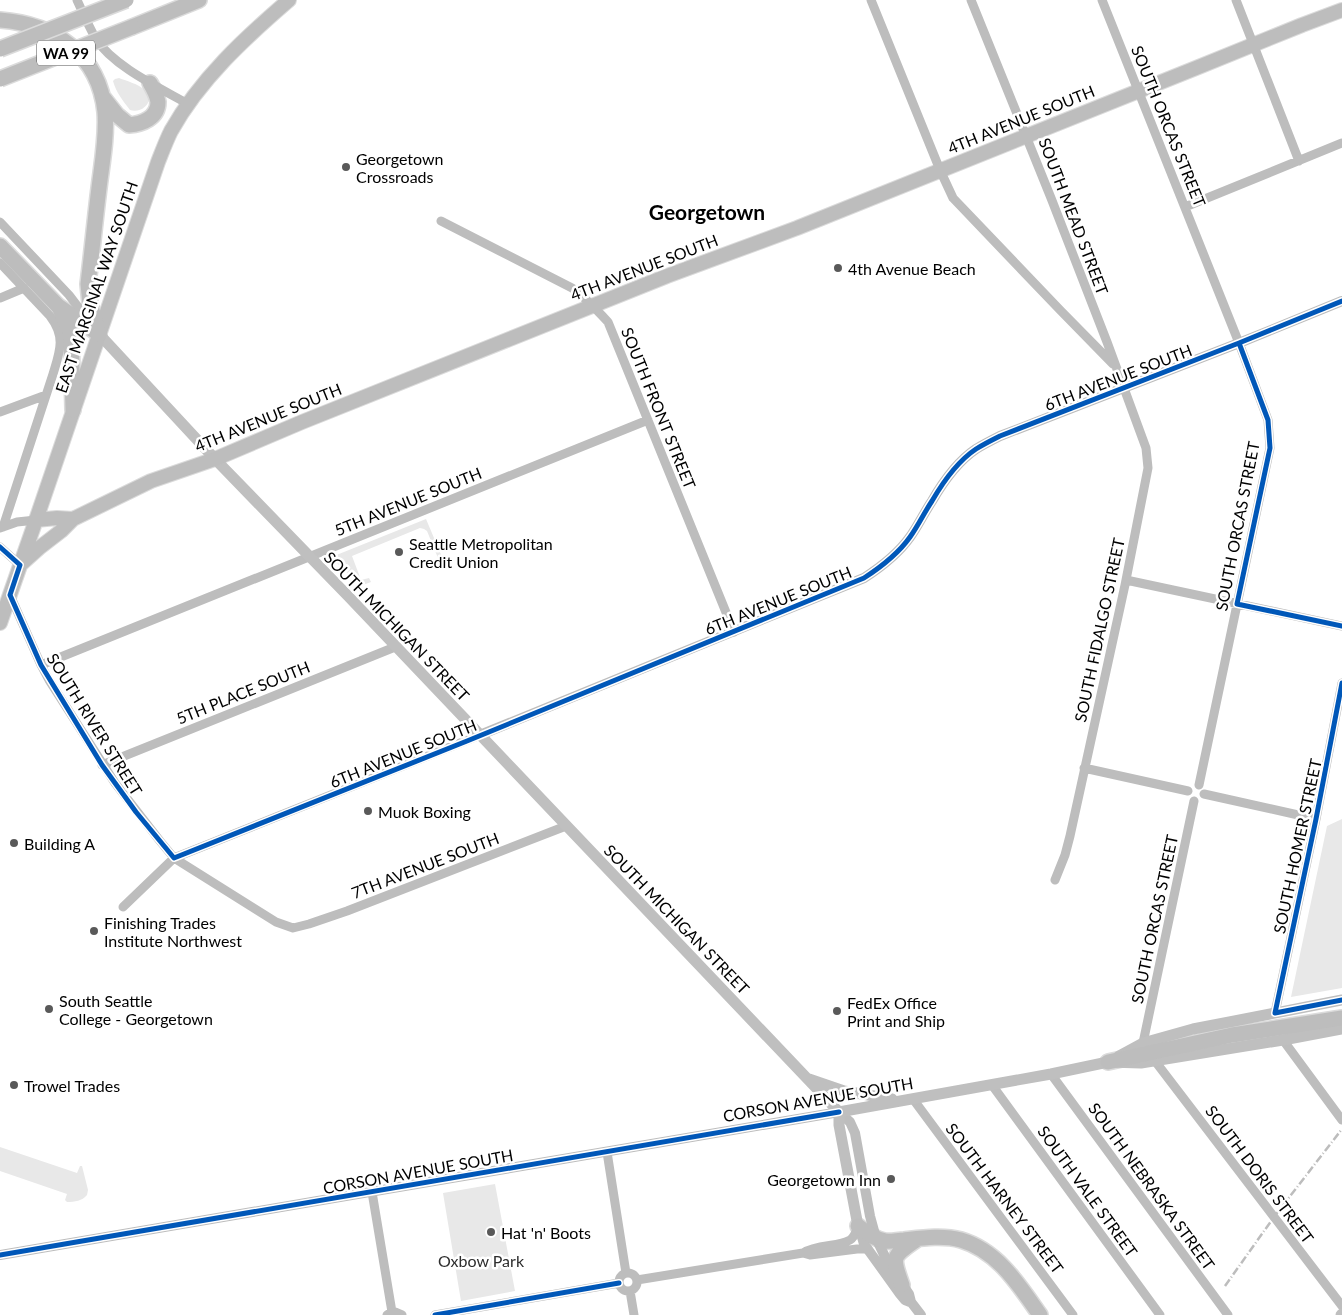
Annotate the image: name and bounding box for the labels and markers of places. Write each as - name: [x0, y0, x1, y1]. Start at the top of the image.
- place label: Georgetown Crossroads: [356, 149, 443, 186]
- marker: Georgetown Crossroads: [340, 161, 352, 173]
- place label: 4th Avenue Beach: [848, 259, 976, 278]
- marker: 4th Avenue Beach: [832, 262, 844, 274]
- place label: Seattle Metropolitan Credit Union: [409, 534, 553, 571]
- marker: Seattle Metropolitan Credit Union: [393, 546, 405, 558]
- place label: Muok Boxing: [378, 802, 471, 821]
- marker: Muok Boxing: [362, 805, 374, 817]
- place label: Building A: [24, 834, 95, 853]
- marker: Building A: [8, 837, 20, 849]
- place label: Finishing Trades Institute Northwest: [104, 913, 242, 950]
- marker: Finishing Trades Institute Northwest: [88, 925, 100, 937]
- place label: South Seattle College - Georgetown: [59, 991, 213, 1028]
- place label: FedEx Office Print and Ship: [847, 993, 945, 1030]
- marker: South Seattle College - Georgetown: [43, 1003, 55, 1015]
- marker: FedEx Office Print and Ship: [831, 1005, 843, 1017]
- place label: Trowel Trades: [24, 1076, 120, 1095]
- marker: Trowel Trades: [8, 1079, 20, 1091]
- place label: Georgetown Inn: [767, 1170, 881, 1189]
- marker: Georgetown Inn: [885, 1173, 897, 1185]
- place label: Hat 'n' Boots: [501, 1223, 591, 1242]
- marker: Hat 'n' Boots: [485, 1226, 497, 1238]

